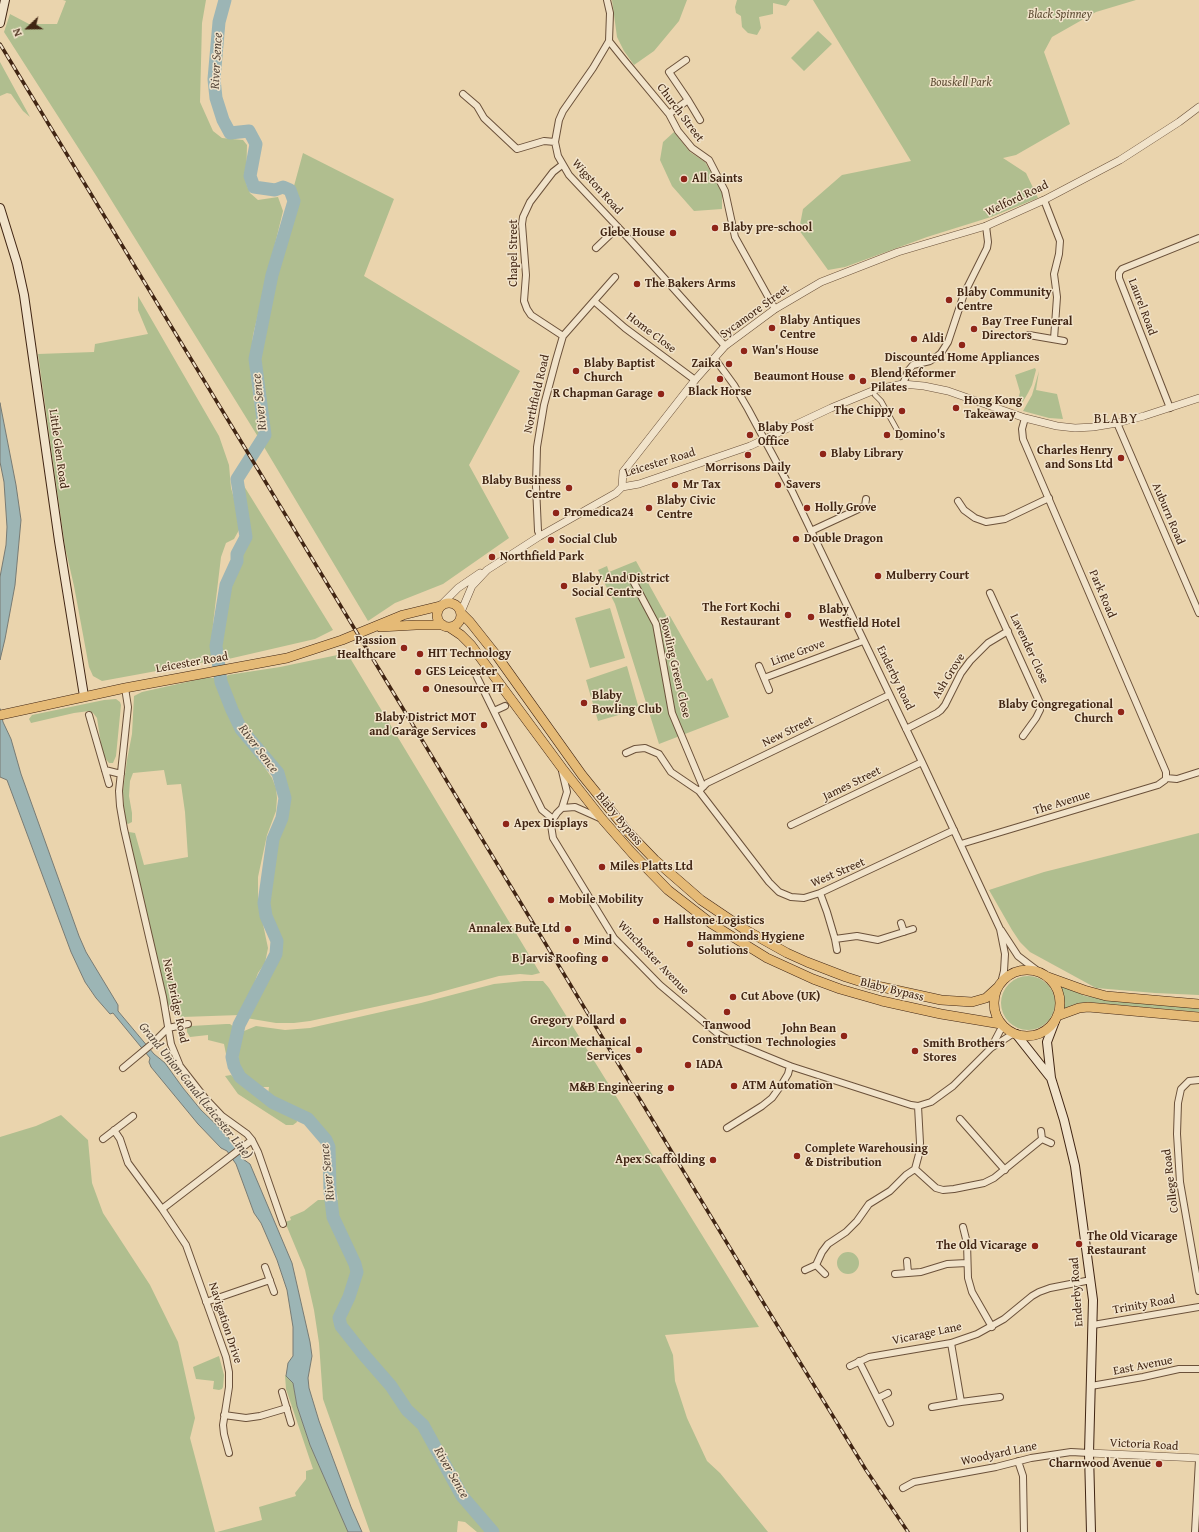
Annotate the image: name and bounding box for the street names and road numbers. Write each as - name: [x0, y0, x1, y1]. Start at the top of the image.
- street label: Church Street: [653, 81, 707, 145]
- street label: Wigston Road: [569, 156, 625, 218]
- street label: Welford Road: [983, 178, 1051, 220]
- street label: Chapel Street: [507, 219, 521, 287]
- street label: Laurel Road: [1125, 277, 1159, 337]
- street label: Sycamore Street: [718, 282, 792, 342]
- street label: Home Close: [623, 310, 679, 356]
- street label: Northfield Road: [521, 353, 553, 435]
- street label: Little Glen Road: [45, 408, 71, 490]
- street label: Leicester Road: [623, 445, 697, 481]
- street label: Auburn Road: [1148, 481, 1188, 547]
- street label: Park Road: [1085, 568, 1119, 620]
- street label: Lavender Close: [1007, 612, 1051, 686]
- street label: Bowling Green Close: [656, 617, 694, 719]
- street label: Lime Grove: [769, 637, 827, 669]
- street label: Enderby Road: [873, 644, 917, 712]
- street label: Leicester Road: [155, 650, 229, 676]
- street label: Ash Grove: [930, 651, 968, 701]
- street label: New Street: [760, 713, 816, 751]
- street label: James Street: [821, 764, 883, 804]
- street label: The Avenue: [1032, 788, 1092, 818]
- street label: Blaby Bypass: [593, 789, 645, 849]
- street label: West Street: [809, 855, 867, 891]
- street label: Winchester Avenue: [614, 918, 692, 998]
- street label: New Bridge Road: [159, 958, 191, 1044]
- street label: Blaby Bypass: [859, 975, 925, 1005]
- street label: College Road: [1160, 1148, 1182, 1214]
- street label: Enderby Road: [1067, 1257, 1087, 1327]
- street label: Navigation Drive: [205, 1281, 245, 1365]
- street label: Trinity Road: [1112, 1292, 1176, 1318]
- street label: Vicarage Lane: [891, 1320, 963, 1348]
- street label: East Avenue: [1112, 1353, 1174, 1379]
- street label: Victoria Road: [1109, 1436, 1179, 1454]
- street label: Woodyard Lane: [960, 1439, 1038, 1469]

